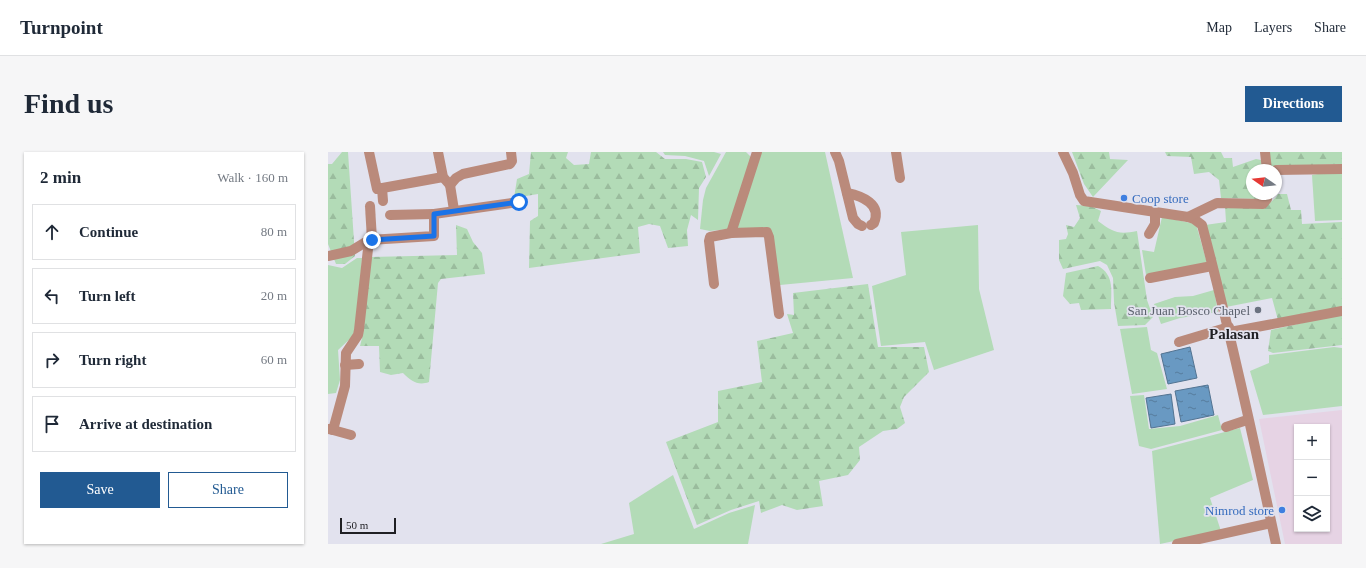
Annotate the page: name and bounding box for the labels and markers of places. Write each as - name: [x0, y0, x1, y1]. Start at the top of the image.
- place label: Coop store: [1132, 191, 1189, 206]
- marker: Coop store: [1119, 193, 1129, 203]
- place label: San Juan Bosco Chapel: [1128, 303, 1250, 318]
- marker: San Juan Bosco Chapel: [1253, 305, 1263, 315]
- place label: Nimrod store: [1205, 503, 1274, 518]
- marker: Nimrod store: [1277, 505, 1287, 515]

